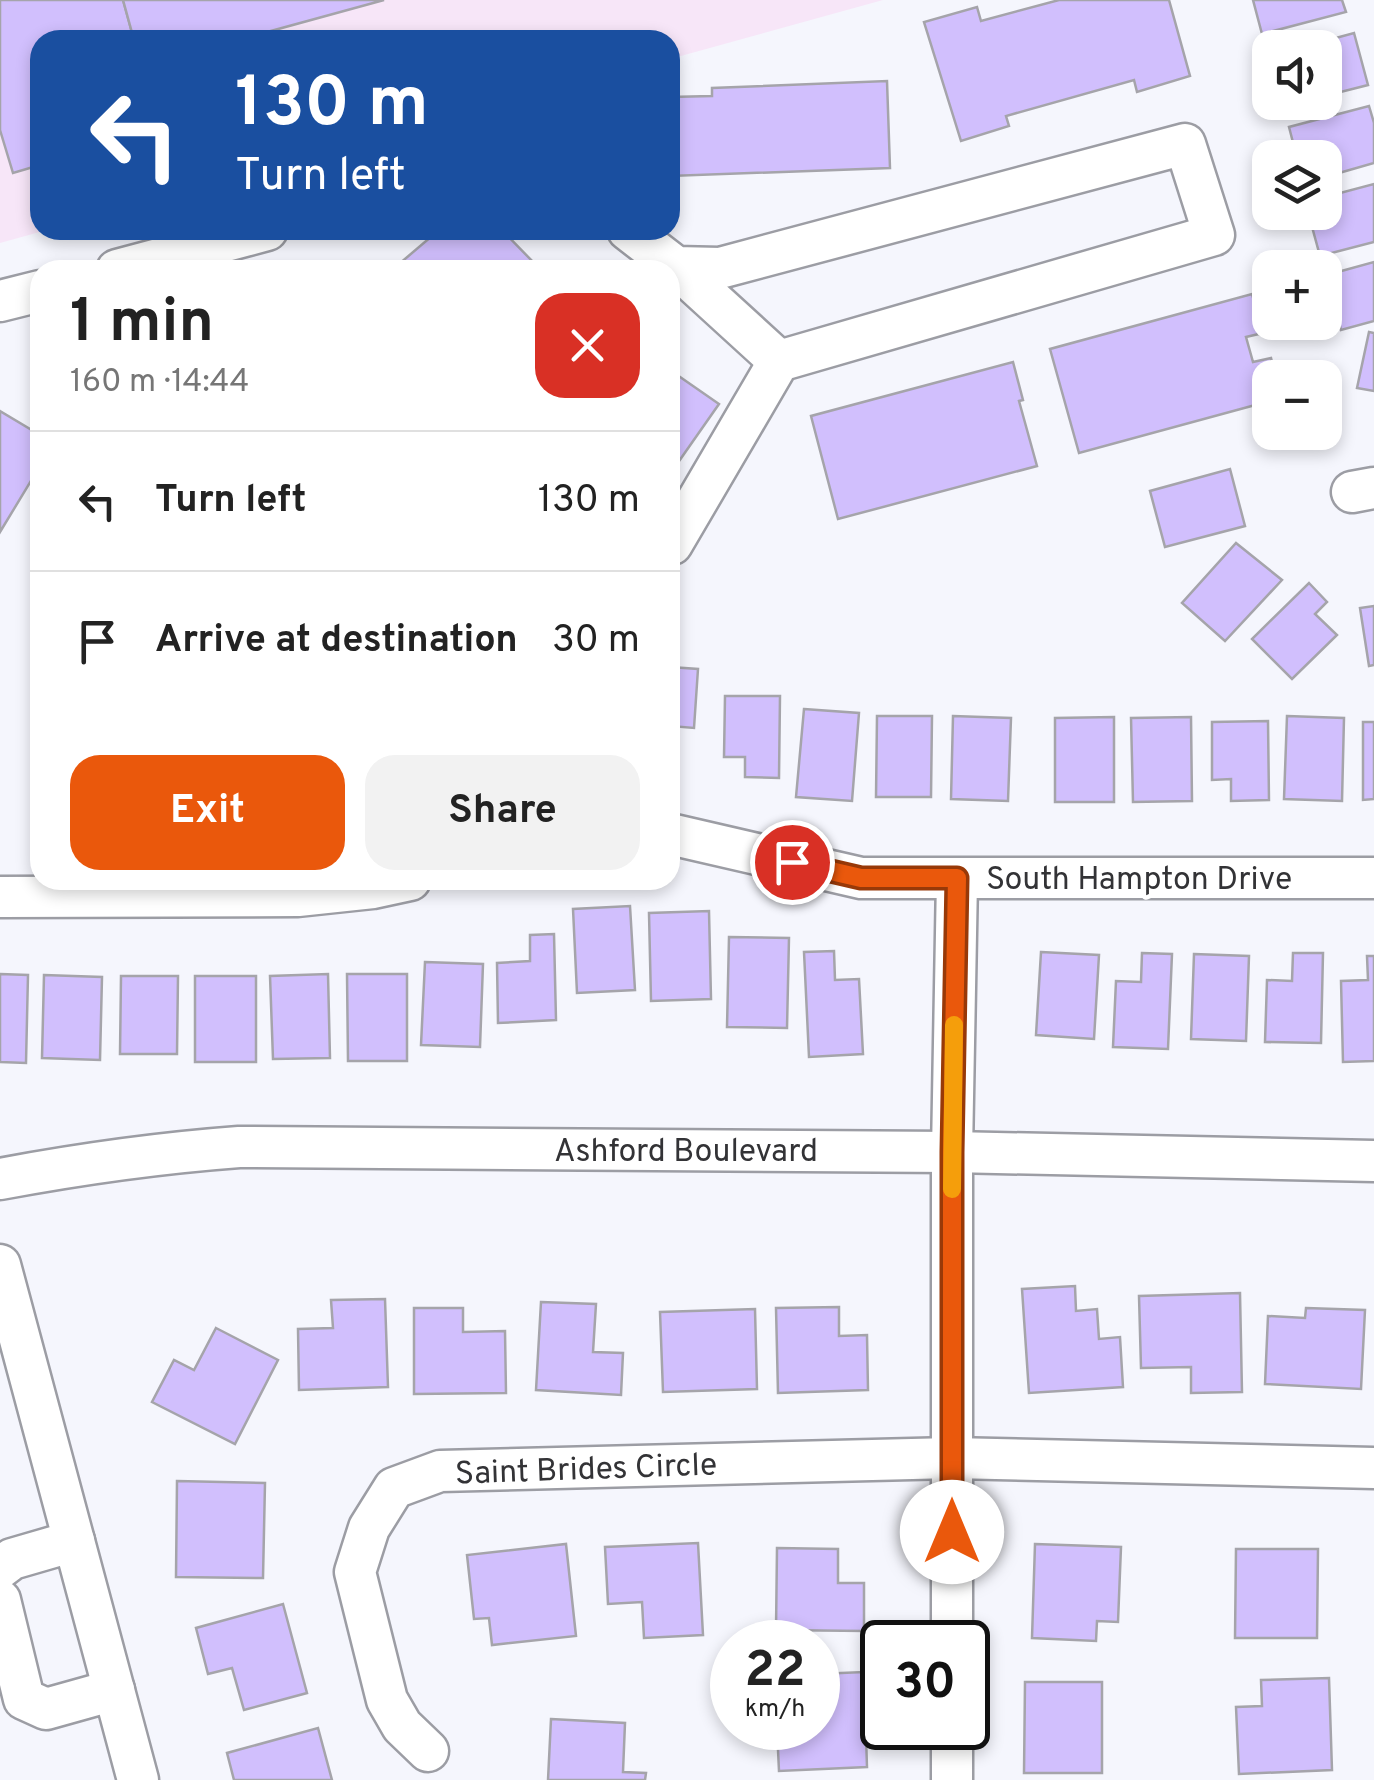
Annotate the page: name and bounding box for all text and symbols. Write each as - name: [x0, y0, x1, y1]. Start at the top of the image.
- map controls: [1252, 30, 1342, 450]
- button: sound: [1252, 30, 1342, 120]
- text: 130 m: [235, 62, 429, 151]
- icon: left: [70, 70, 200, 200]
- button: layers: [1252, 140, 1342, 230]
- text: Turn left: [235, 149, 406, 206]
- button: +: [1252, 250, 1342, 340]
- text: 1 min: [70, 287, 214, 363]
- button: close: [535, 293, 640, 398]
- button: −: [1252, 360, 1342, 450]
- text: 160 m · 14:44: [70, 363, 249, 403]
- icon: left: [70, 474, 125, 529]
- text: Turn left: [155, 477, 307, 526]
- text: 130 m: [538, 477, 640, 526]
- icon: arrive: [70, 614, 125, 669]
- text: Arrive at destination: [155, 617, 518, 666]
- text: 30 m: [552, 617, 640, 666]
- button: Exit: [70, 755, 345, 870]
- button: Share: [365, 755, 640, 870]
- pin: [750, 820, 835, 905]
- icon: arrive: [765, 835, 820, 890]
- street label: South Hampton Drive: [986, 861, 1292, 901]
- street label: Ashford Boulevard: [554, 1133, 818, 1173]
- street label: Saint Brides Circle: [454, 1446, 718, 1496]
- position arrow: [900, 1480, 1004, 1584]
- speed limit sign: 30: [860, 1620, 990, 1750]
- text: 22: [744, 1641, 806, 1704]
- text: km/h: [745, 1694, 805, 1726]

